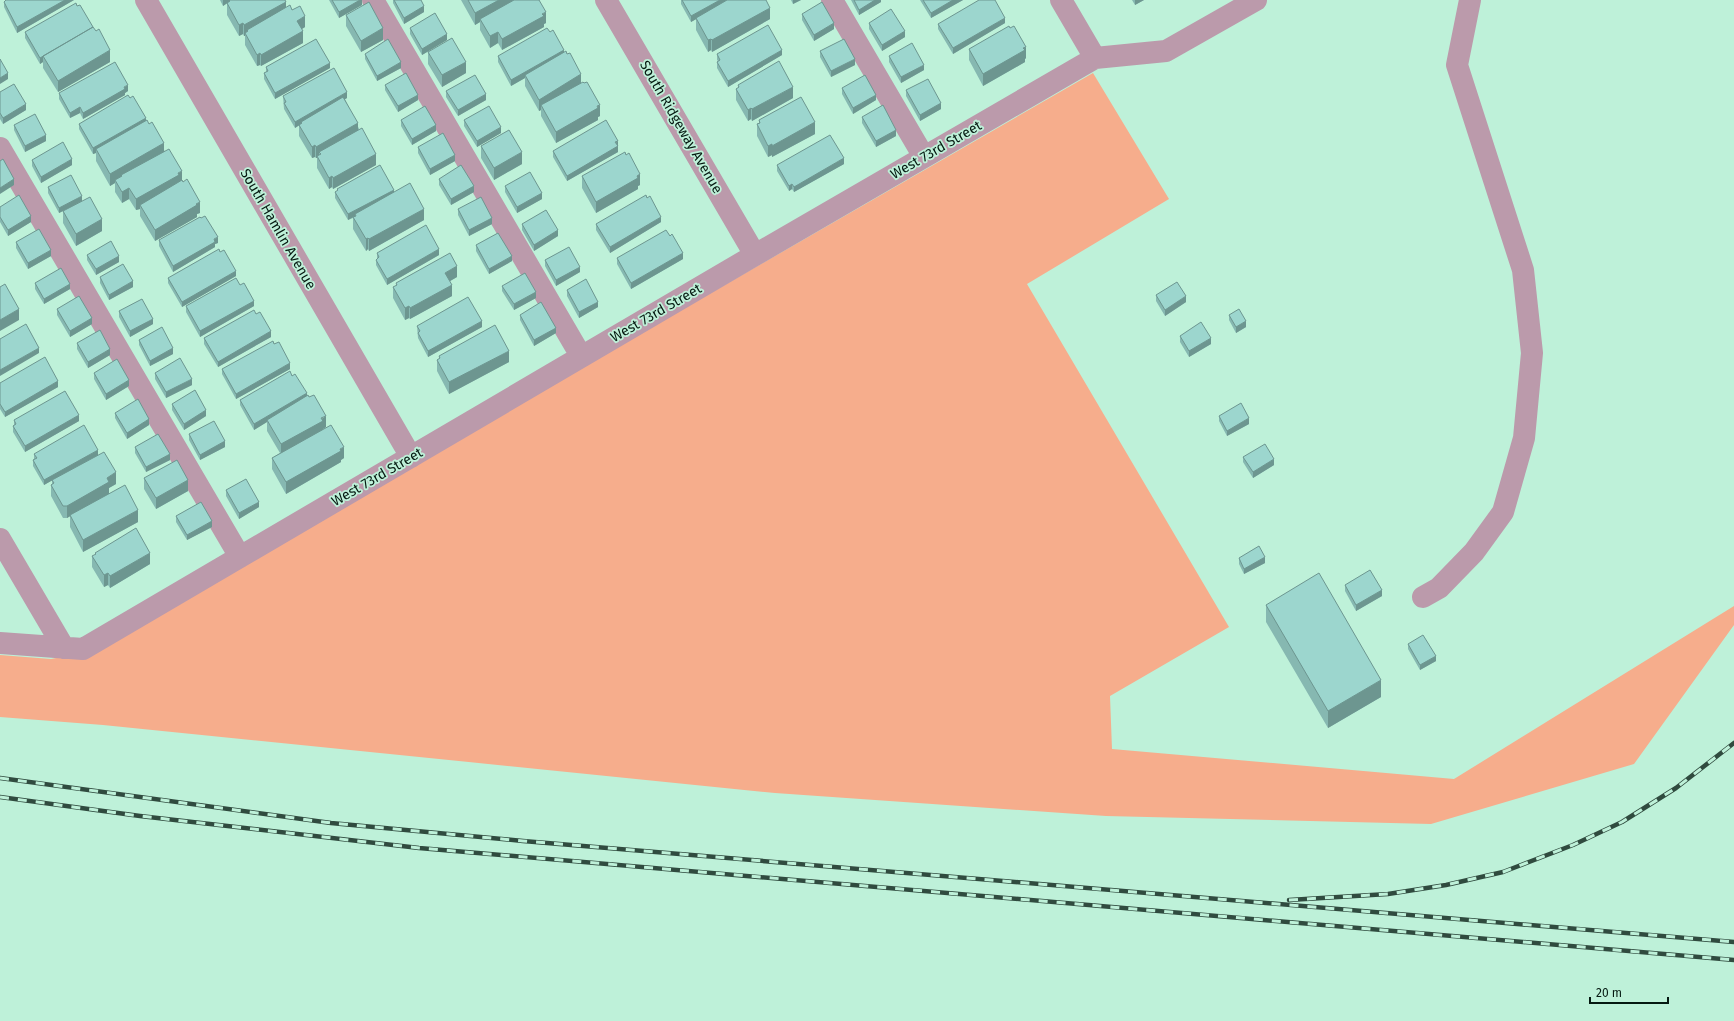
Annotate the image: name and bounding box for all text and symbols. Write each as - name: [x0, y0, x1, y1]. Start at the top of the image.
- street label: South Ridgeway Avenue: [636, 57, 726, 197]
- street label: West 73rd Street: [887, 117, 985, 183]
- street label: South Hamlin Avenue: [237, 166, 319, 292]
- street label: West 73rd Street: [607, 280, 705, 346]
- street label: West 73rd Street: [328, 444, 426, 510]
- scale bar: [1590, 979, 1668, 1005]
- text: 20 m: [1596, 986, 1622, 1000]

